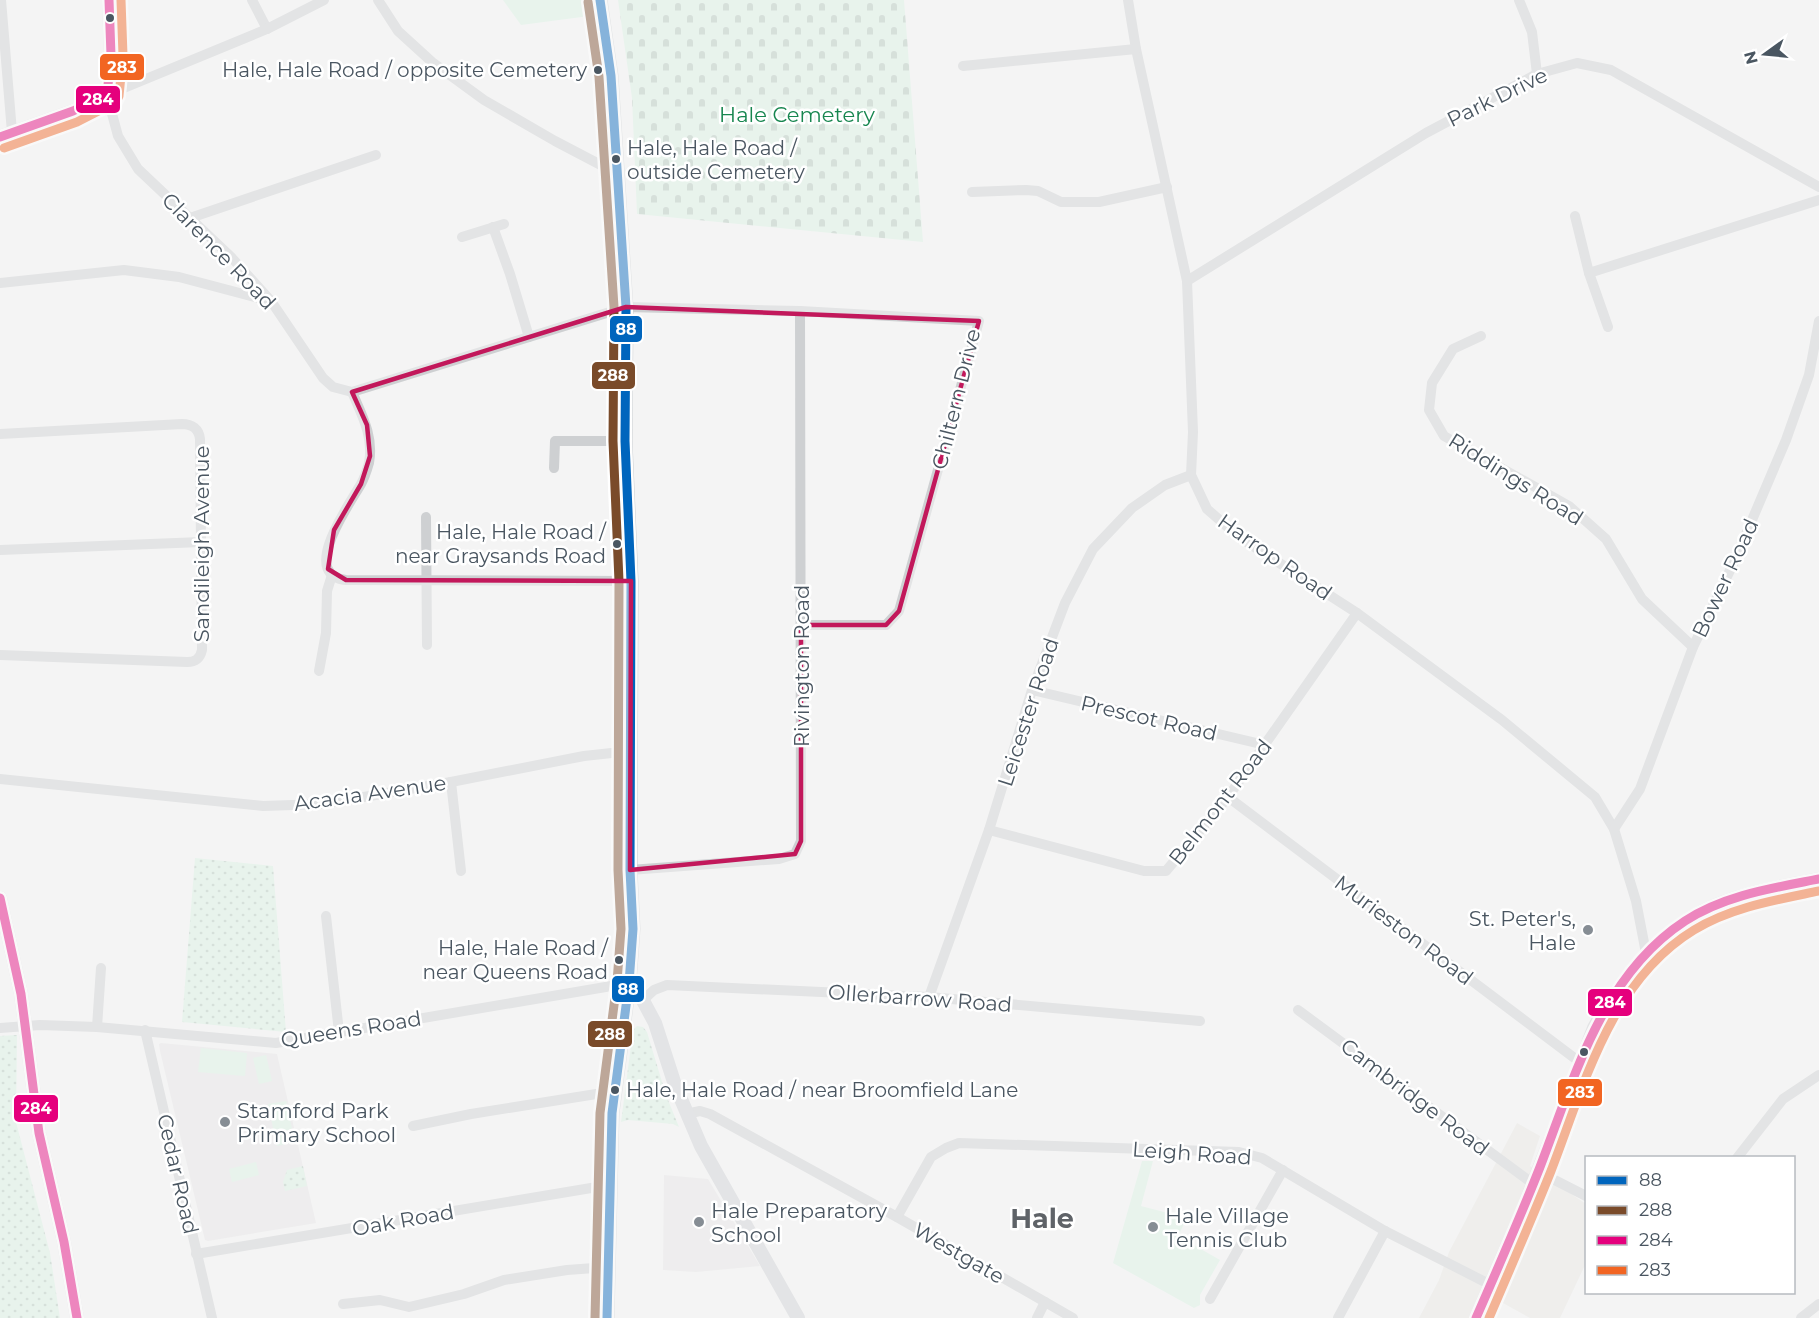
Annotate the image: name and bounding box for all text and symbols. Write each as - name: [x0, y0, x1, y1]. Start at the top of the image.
- unlabelled marker: [104, 12, 116, 24]
- north arrow: [1735, 24, 1795, 84]
- text: N: [1740, 49, 1762, 66]
- line badge: 283: [99, 53, 145, 81]
- text: 283: [107, 58, 137, 77]
- place label: Hale, Hale Road / opposite Cemetery: [222, 58, 587, 82]
- street label: Park Drive: [1443, 62, 1551, 132]
- marker: Hale, Hale Road / opposite Cemetery: [592, 64, 604, 76]
- line badge: 284: [75, 85, 121, 114]
- text: 284: [82, 90, 114, 109]
- park label: Hale Cemetery: [719, 102, 876, 127]
- place label: Hale, Hale Road / outside Cemetery: [627, 136, 805, 184]
- marker: Hale, Hale Road / outside Cemetery: [610, 153, 622, 165]
- street label: Clarence Road: [157, 187, 281, 315]
- line badge: 88: [609, 315, 643, 343]
- text: 88: [615, 320, 637, 339]
- street label: Chiltern Drive: [926, 326, 986, 472]
- line badge: 288: [591, 361, 636, 390]
- text: 288: [598, 366, 628, 385]
- street label: Riddings Road: [1444, 428, 1588, 530]
- street label: Sandileigh Avenue: [189, 446, 214, 642]
- street label: Harrop Road: [1213, 508, 1337, 606]
- street label: Bower Road: [1687, 515, 1763, 641]
- place label: Hale, Hale Road / near Graysands Road: [395, 520, 607, 568]
- marker: Hale, Hale Road / near Graysands Road: [611, 538, 623, 550]
- street label: Rivington Road: [789, 585, 814, 747]
- street label: Leicester Road: [992, 635, 1064, 789]
- street label: Prescot Road: [1078, 690, 1220, 746]
- street label: Belmont Road: [1163, 734, 1277, 870]
- street label: Acacia Avenue: [292, 770, 448, 816]
- street label: Murieston Road: [1330, 870, 1478, 990]
- place label: St. Peter's, Hale: [1469, 906, 1576, 955]
- marker: St. Peter's, Hale: [1581, 923, 1595, 937]
- place label: Hale, Hale Road / near Queens Road: [422, 936, 609, 984]
- marker: Hale, Hale Road / near Queens Road: [613, 954, 625, 966]
- line badge: 88: [611, 975, 645, 1003]
- street label: Ollerbarrow Road: [827, 979, 1013, 1017]
- text: 88: [617, 980, 639, 999]
- line badge: 284: [1587, 988, 1633, 1017]
- text: 284: [1594, 993, 1626, 1012]
- street label: Queens Road: [279, 1006, 423, 1052]
- line badge: 288: [587, 1020, 633, 1048]
- text: 288: [595, 1025, 625, 1044]
- street label: Cambridge Road: [1336, 1033, 1494, 1161]
- unlabelled marker: [1578, 1046, 1590, 1058]
- place label: Hale, Hale Road / near Broomfield Lane: [626, 1078, 1018, 1102]
- line badge: 283: [1557, 1078, 1603, 1107]
- text: 283: [1565, 1083, 1595, 1102]
- marker: Hale, Hale Road / near Broomfield Lane: [609, 1084, 621, 1096]
- line badge: 284: [13, 1094, 59, 1123]
- place label: Stamford Park Primary School: [237, 1098, 396, 1147]
- text: 284: [20, 1099, 52, 1118]
- street label: Cedar Road: [152, 1111, 204, 1237]
- marker: Stamford Park Primary School: [218, 1115, 232, 1129]
- street label: Leigh Road: [1132, 1136, 1252, 1170]
- legend: [1585, 1156, 1795, 1294]
- text: 88: [1639, 1169, 1662, 1191]
- place label: Hale Preparatory School: [711, 1198, 888, 1247]
- street label: Oak Road: [350, 1199, 456, 1241]
- text: 288: [1639, 1199, 1672, 1221]
- district label: Hale: [1010, 1202, 1074, 1235]
- place label: Hale Village Tennis Club: [1165, 1203, 1289, 1252]
- marker: Hale Preparatory School: [692, 1215, 706, 1229]
- street label: Westgate: [909, 1217, 1009, 1289]
- marker: Hale Village Tennis Club: [1146, 1220, 1160, 1234]
- text: 284: [1639, 1229, 1673, 1251]
- text: 283: [1639, 1259, 1671, 1281]

